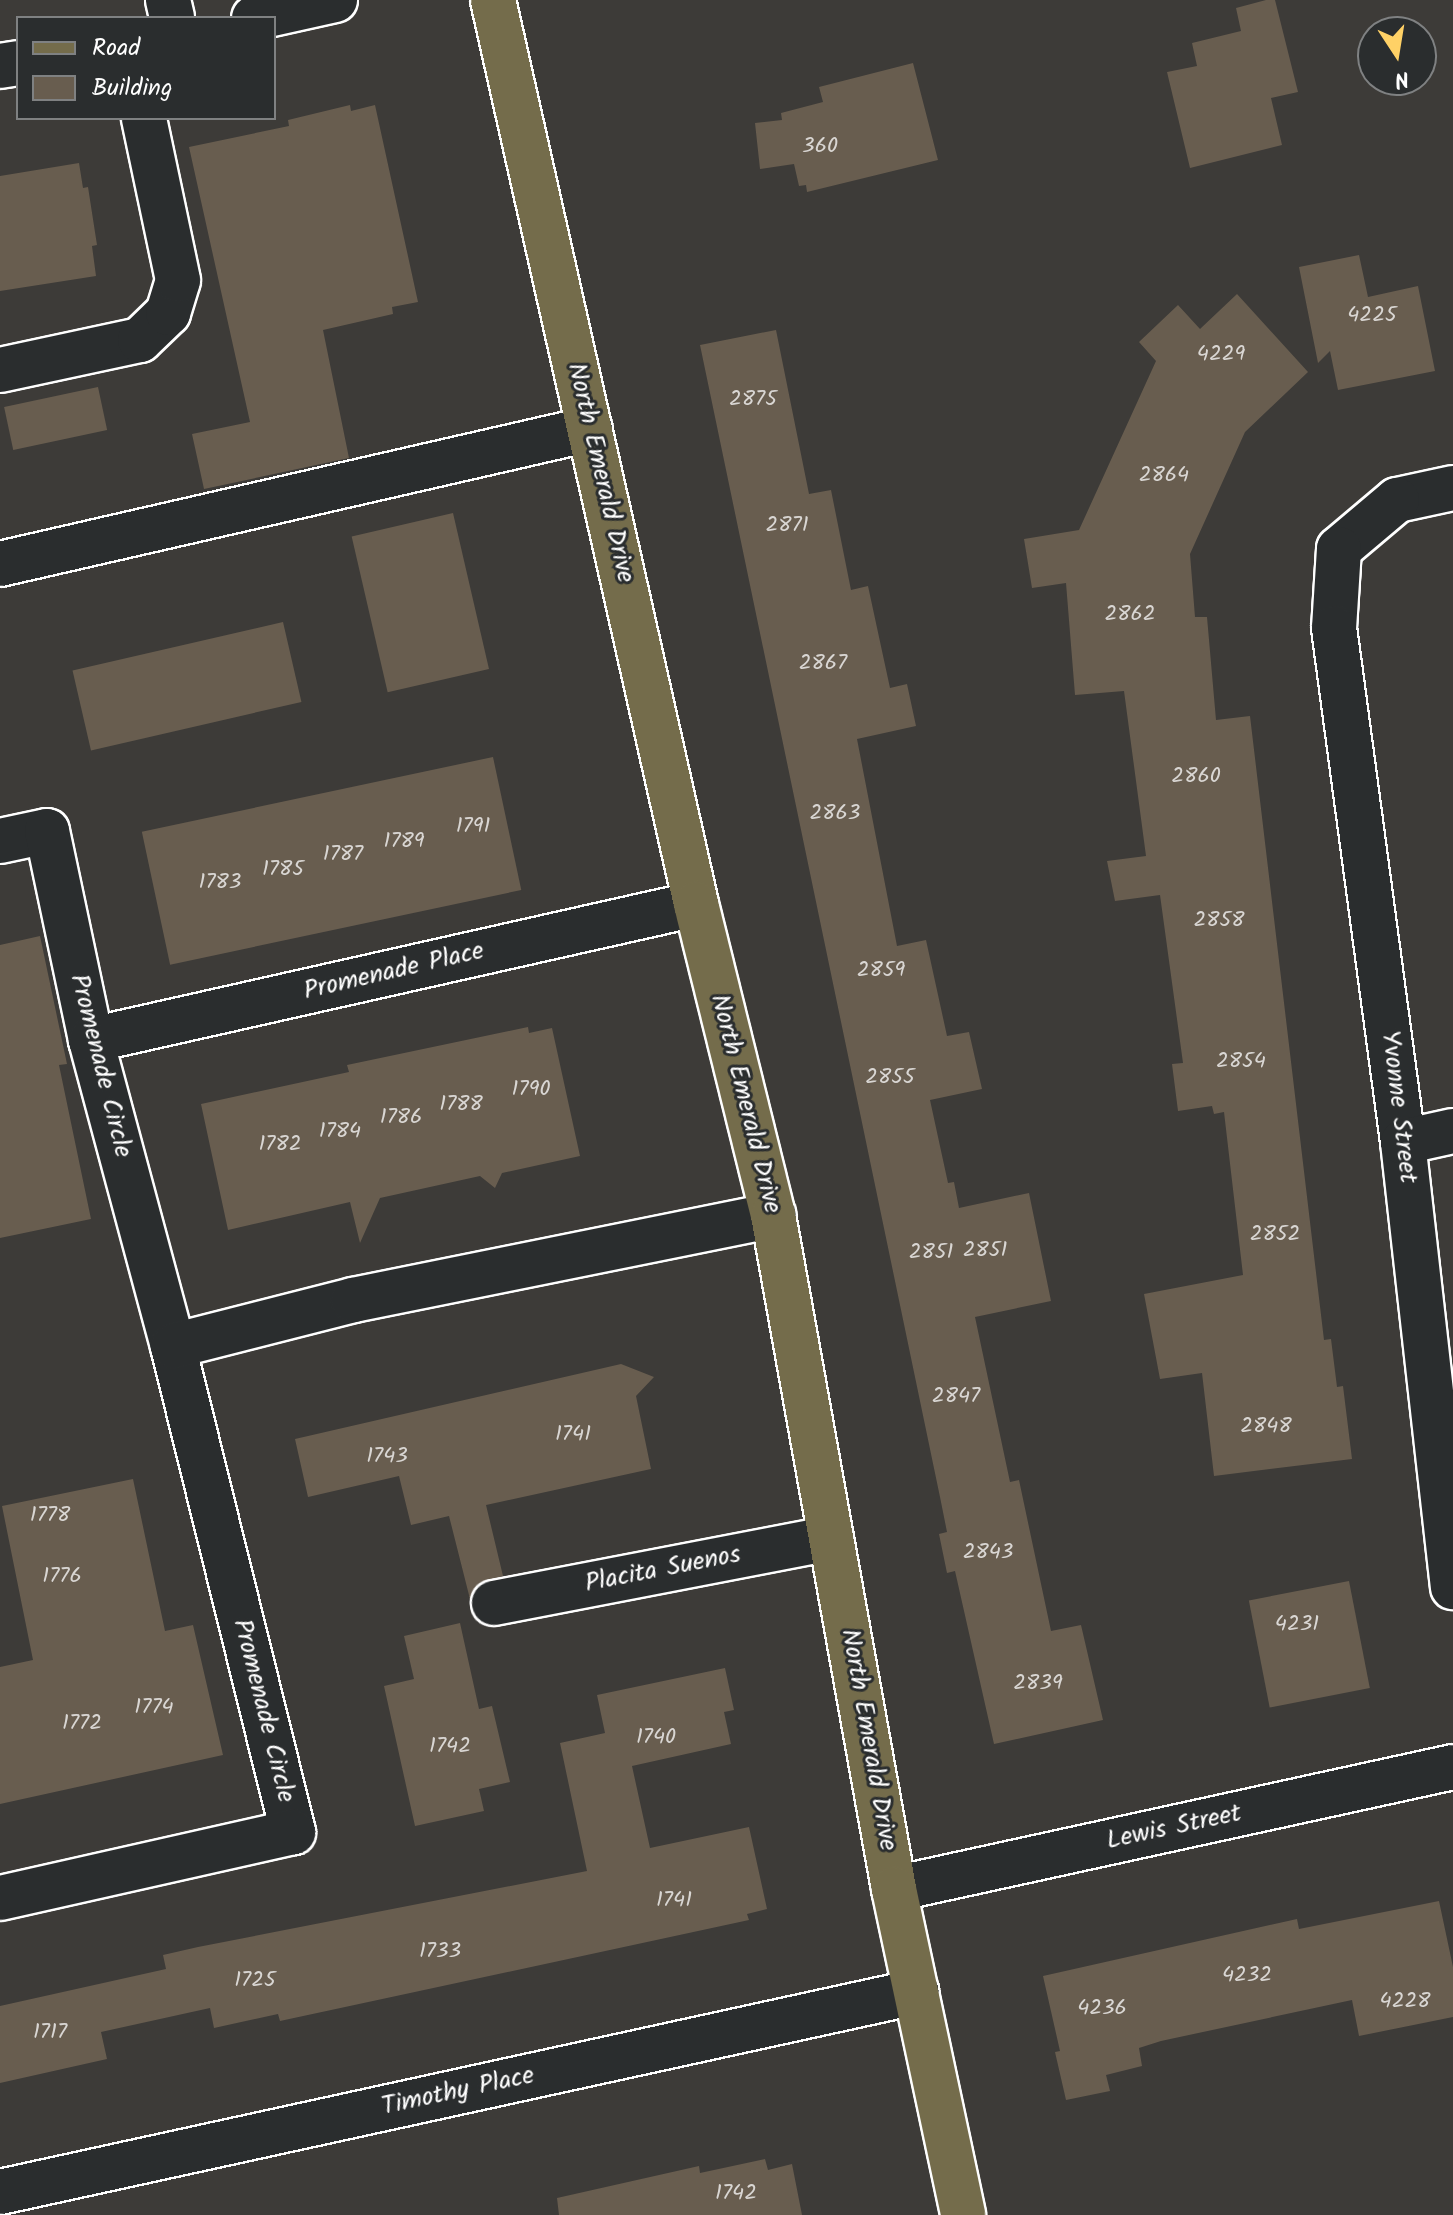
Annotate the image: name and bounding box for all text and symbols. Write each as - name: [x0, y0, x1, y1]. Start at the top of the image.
- legend: [16, 16, 276, 120]
- north arrow: [1357, 16, 1437, 96]
- text: Road: [92, 29, 140, 68]
- text: N: [1391, 59, 1412, 97]
- text: Building: [92, 69, 172, 108]
- house number: 360: [802, 134, 838, 160]
- house number: 4225: [1347, 303, 1397, 329]
- house number: 4229: [1197, 342, 1245, 368]
- street label: North Emerald Drive: [560, 360, 640, 586]
- house number: 2875: [729, 387, 777, 413]
- house number: 2864: [1139, 463, 1189, 489]
- house number: 2871: [765, 513, 809, 539]
- house number: 2862: [1104, 602, 1156, 628]
- house number: 2867: [799, 651, 847, 677]
- house number: 2860: [1171, 764, 1221, 790]
- house number: 2863: [810, 801, 860, 827]
- house number: 1791: [456, 814, 490, 840]
- house number: 1789: [383, 829, 425, 855]
- house number: 1787: [323, 842, 363, 868]
- house number: 1785: [262, 857, 304, 883]
- house number: 1783: [199, 870, 241, 896]
- house number: 2858: [1193, 908, 1245, 934]
- street label: Promenade Place: [301, 936, 487, 1008]
- house number: 2859: [857, 958, 905, 984]
- street label: Promenade Circle: [62, 971, 138, 1161]
- street label: North Emerald Drive: [703, 991, 787, 1217]
- street label: Yvonne Street: [1373, 1029, 1423, 1185]
- house number: 2854: [1216, 1049, 1266, 1075]
- house number: 2855: [865, 1065, 915, 1091]
- house number: 1790: [512, 1077, 550, 1103]
- house number: 1788: [439, 1092, 483, 1118]
- house number: 1786: [380, 1105, 422, 1131]
- house number: 1784: [319, 1119, 361, 1145]
- house number: 1782: [258, 1132, 302, 1158]
- house number: 2852: [1250, 1222, 1300, 1248]
- house number: 2851: [963, 1238, 1007, 1264]
- house number: 2851: [909, 1240, 953, 1266]
- house number: 2847: [932, 1384, 980, 1410]
- house number: 2848: [1240, 1414, 1292, 1440]
- house number: 1741: [555, 1422, 591, 1448]
- house number: 1743: [366, 1444, 408, 1470]
- house number: 1778: [30, 1503, 70, 1529]
- street label: Placita Suenos: [583, 1540, 743, 1600]
- house number: 2843: [963, 1540, 1013, 1566]
- house number: 1776: [42, 1564, 82, 1590]
- house number: 4231: [1275, 1612, 1319, 1638]
- street label: Promenade Circle: [225, 1616, 301, 1806]
- street label: North Emerald Drive: [833, 1627, 903, 1853]
- house number: 2839: [1013, 1671, 1063, 1697]
- house number: 1774: [134, 1695, 174, 1721]
- house number: 1772: [62, 1711, 102, 1737]
- house number: 1740: [636, 1725, 676, 1751]
- house number: 1742: [429, 1734, 471, 1760]
- street label: Lewis Street: [1104, 1798, 1244, 1858]
- house number: 1741: [656, 1888, 692, 1914]
- house number: 1733: [419, 1939, 461, 1965]
- house number: 4232: [1222, 1963, 1272, 1989]
- house number: 1725: [234, 1968, 276, 1994]
- house number: 4228: [1380, 1989, 1430, 2015]
- house number: 4236: [1077, 1996, 1127, 2022]
- house number: 1717: [33, 2020, 67, 2046]
- street label: Timothy Place: [379, 2061, 537, 2123]
- house number: 1742: [715, 2181, 757, 2207]

